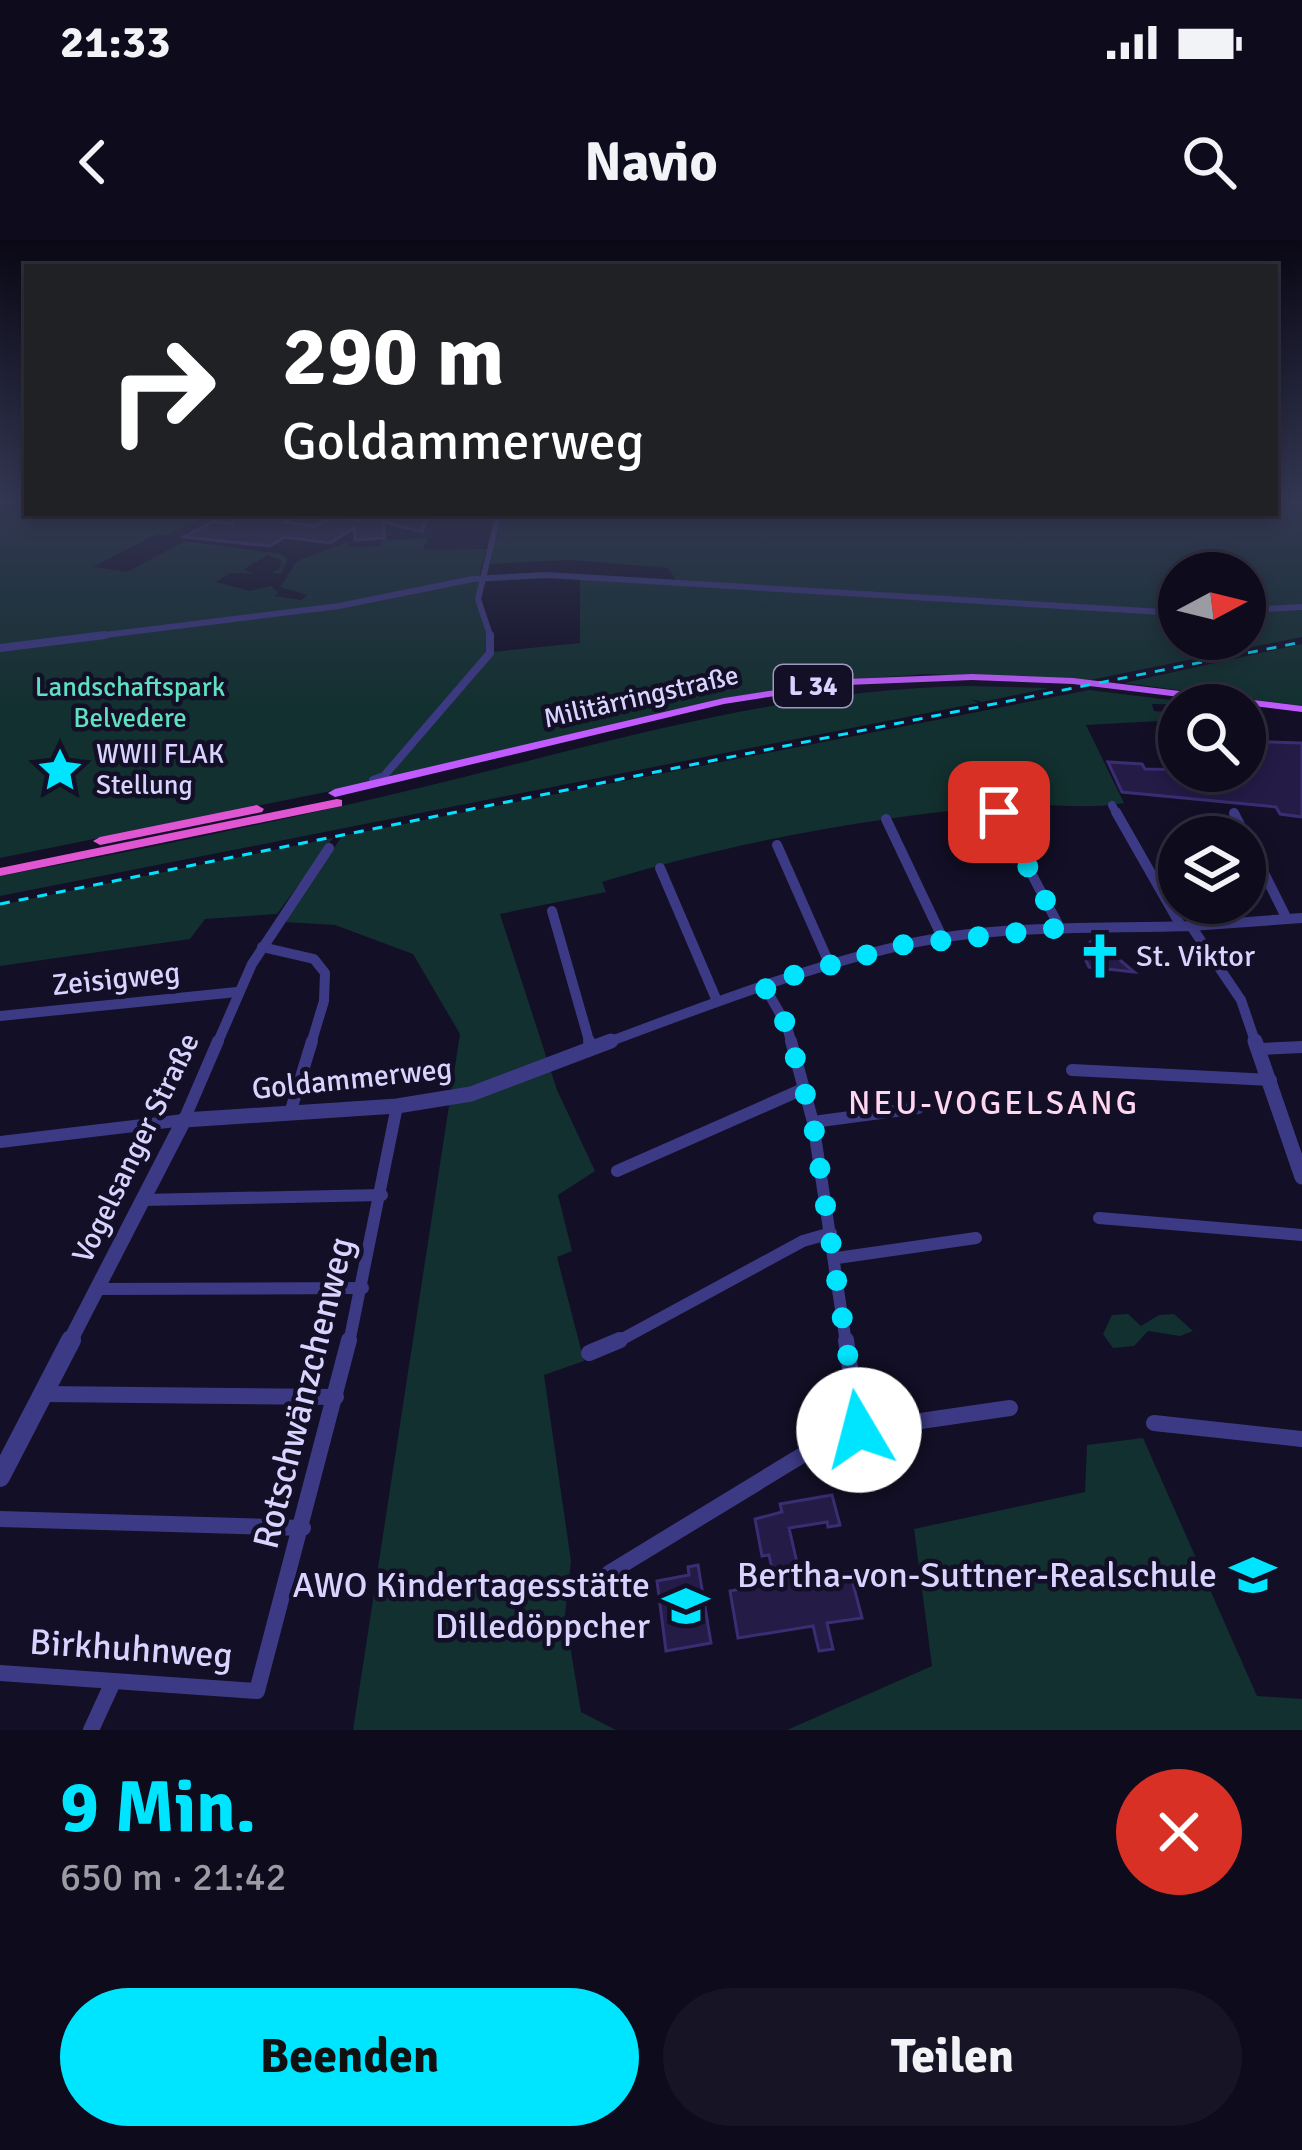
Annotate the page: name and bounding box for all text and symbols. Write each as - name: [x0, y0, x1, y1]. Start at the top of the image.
- text: 21:33: [60, 15, 170, 70]
- icon: back: [60, 129, 126, 195]
- text: Navio: [584, 129, 718, 196]
- icon: search: [1176, 129, 1242, 195]
- text: 290 m: [282, 305, 504, 409]
- icon: right: [84, 312, 240, 468]
- text: Goldammerweg: [282, 408, 644, 475]
- north arrow: [1158, 552, 1266, 660]
- map controls: [1158, 552, 1266, 924]
- street label: Militärringstraße: [540, 659, 742, 735]
- road number: L 34: [774, 665, 852, 707]
- park label: Landschaftspark Belvedere: [35, 671, 226, 735]
- button: search: [1158, 684, 1266, 792]
- place label: WWII FLAK Stellung: [96, 738, 224, 802]
- place icon: WWII FLAK Stellung: [35, 745, 85, 795]
- pin: [948, 761, 1050, 863]
- icon: arrive: [966, 779, 1032, 845]
- button: layers: [1158, 816, 1266, 924]
- church icon: St. Viktor: [1075, 931, 1125, 981]
- place label: St. Viktor: [1136, 938, 1255, 975]
- street label: Zeisigweg: [50, 954, 182, 1004]
- street label: Vogelsanger Straße: [64, 1027, 208, 1269]
- street label: Goldammerweg: [250, 1050, 454, 1108]
- district label: NEU-VOGELSANG: [848, 1083, 1140, 1124]
- street label: Rotschwänzchenweg: [244, 1233, 364, 1553]
- position arrow: [796, 1367, 922, 1493]
- school or university icon: Bertha-von-Suttner-Realschule: [1228, 1550, 1278, 1600]
- place label: Bertha-von-Suttner-Realschule: [737, 1553, 1217, 1598]
- place label: AWO Kindertagesstätte Dilledöppcher: [292, 1563, 651, 1649]
- school or university icon: AWO Kindertagesstätte Dilledöppcher: [661, 1581, 711, 1631]
- street label: Birkhuhnweg: [28, 1619, 234, 1679]
- text: 9 Min.: [60, 1763, 256, 1852]
- button: close: [1116, 1769, 1242, 1895]
- text: 650 m · 21:42: [60, 1853, 287, 1901]
- button: Beenden: [60, 1988, 639, 2126]
- button: Teilen: [663, 1988, 1242, 2126]

